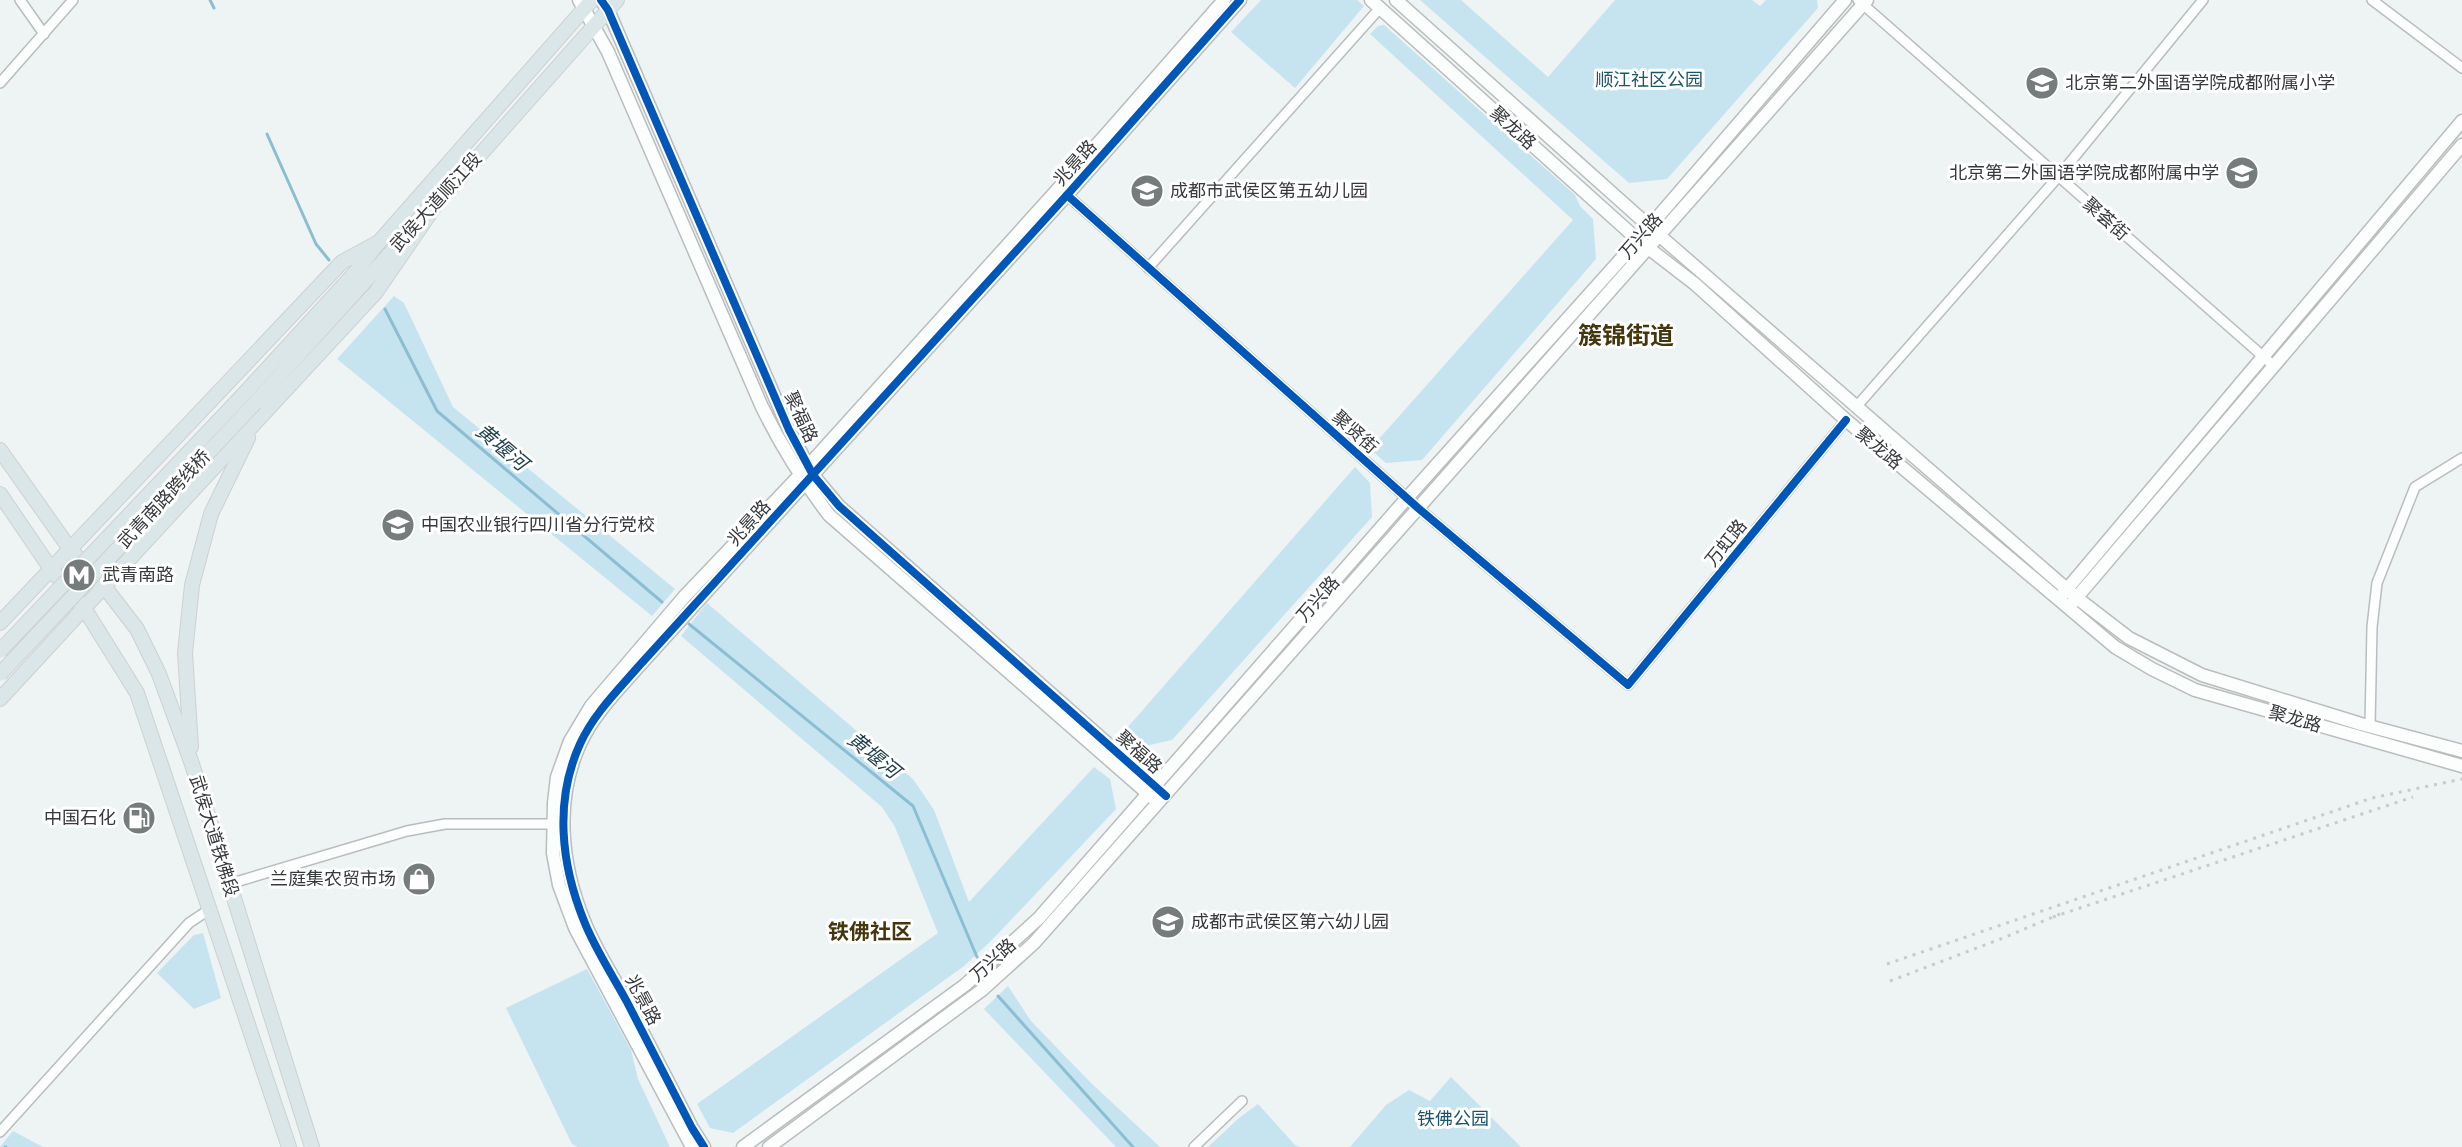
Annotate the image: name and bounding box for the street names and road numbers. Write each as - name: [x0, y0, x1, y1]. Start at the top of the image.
- street label: 聚龙路: [1486, 102, 1540, 154]
- street label: 兆景路: [1049, 136, 1101, 190]
- street label: 武侯大道顺江段: [386, 148, 486, 256]
- street label: 聚荟街: [2078, 193, 2134, 245]
- street label: 万兴路: [1615, 208, 1667, 264]
- street label: 聚福路: [780, 388, 822, 446]
- street label: 聚贤街: [1328, 406, 1382, 458]
- street label: 聚龙路: [1851, 422, 1907, 474]
- street label: 武青南路跨线桥: [113, 445, 215, 553]
- street label: 兆景路: [723, 496, 775, 550]
- street label: 万虹路: [1700, 515, 1752, 571]
- street label: 万兴路: [1292, 571, 1344, 627]
- street label: 聚龙路: [2266, 701, 2324, 737]
- street label: 聚福路: [1112, 726, 1166, 778]
- street label: 武侯大道铁佛段: [185, 773, 243, 899]
- street label: 万兴路: [966, 934, 1020, 986]
- street label: 兆景路: [621, 971, 665, 1029]

